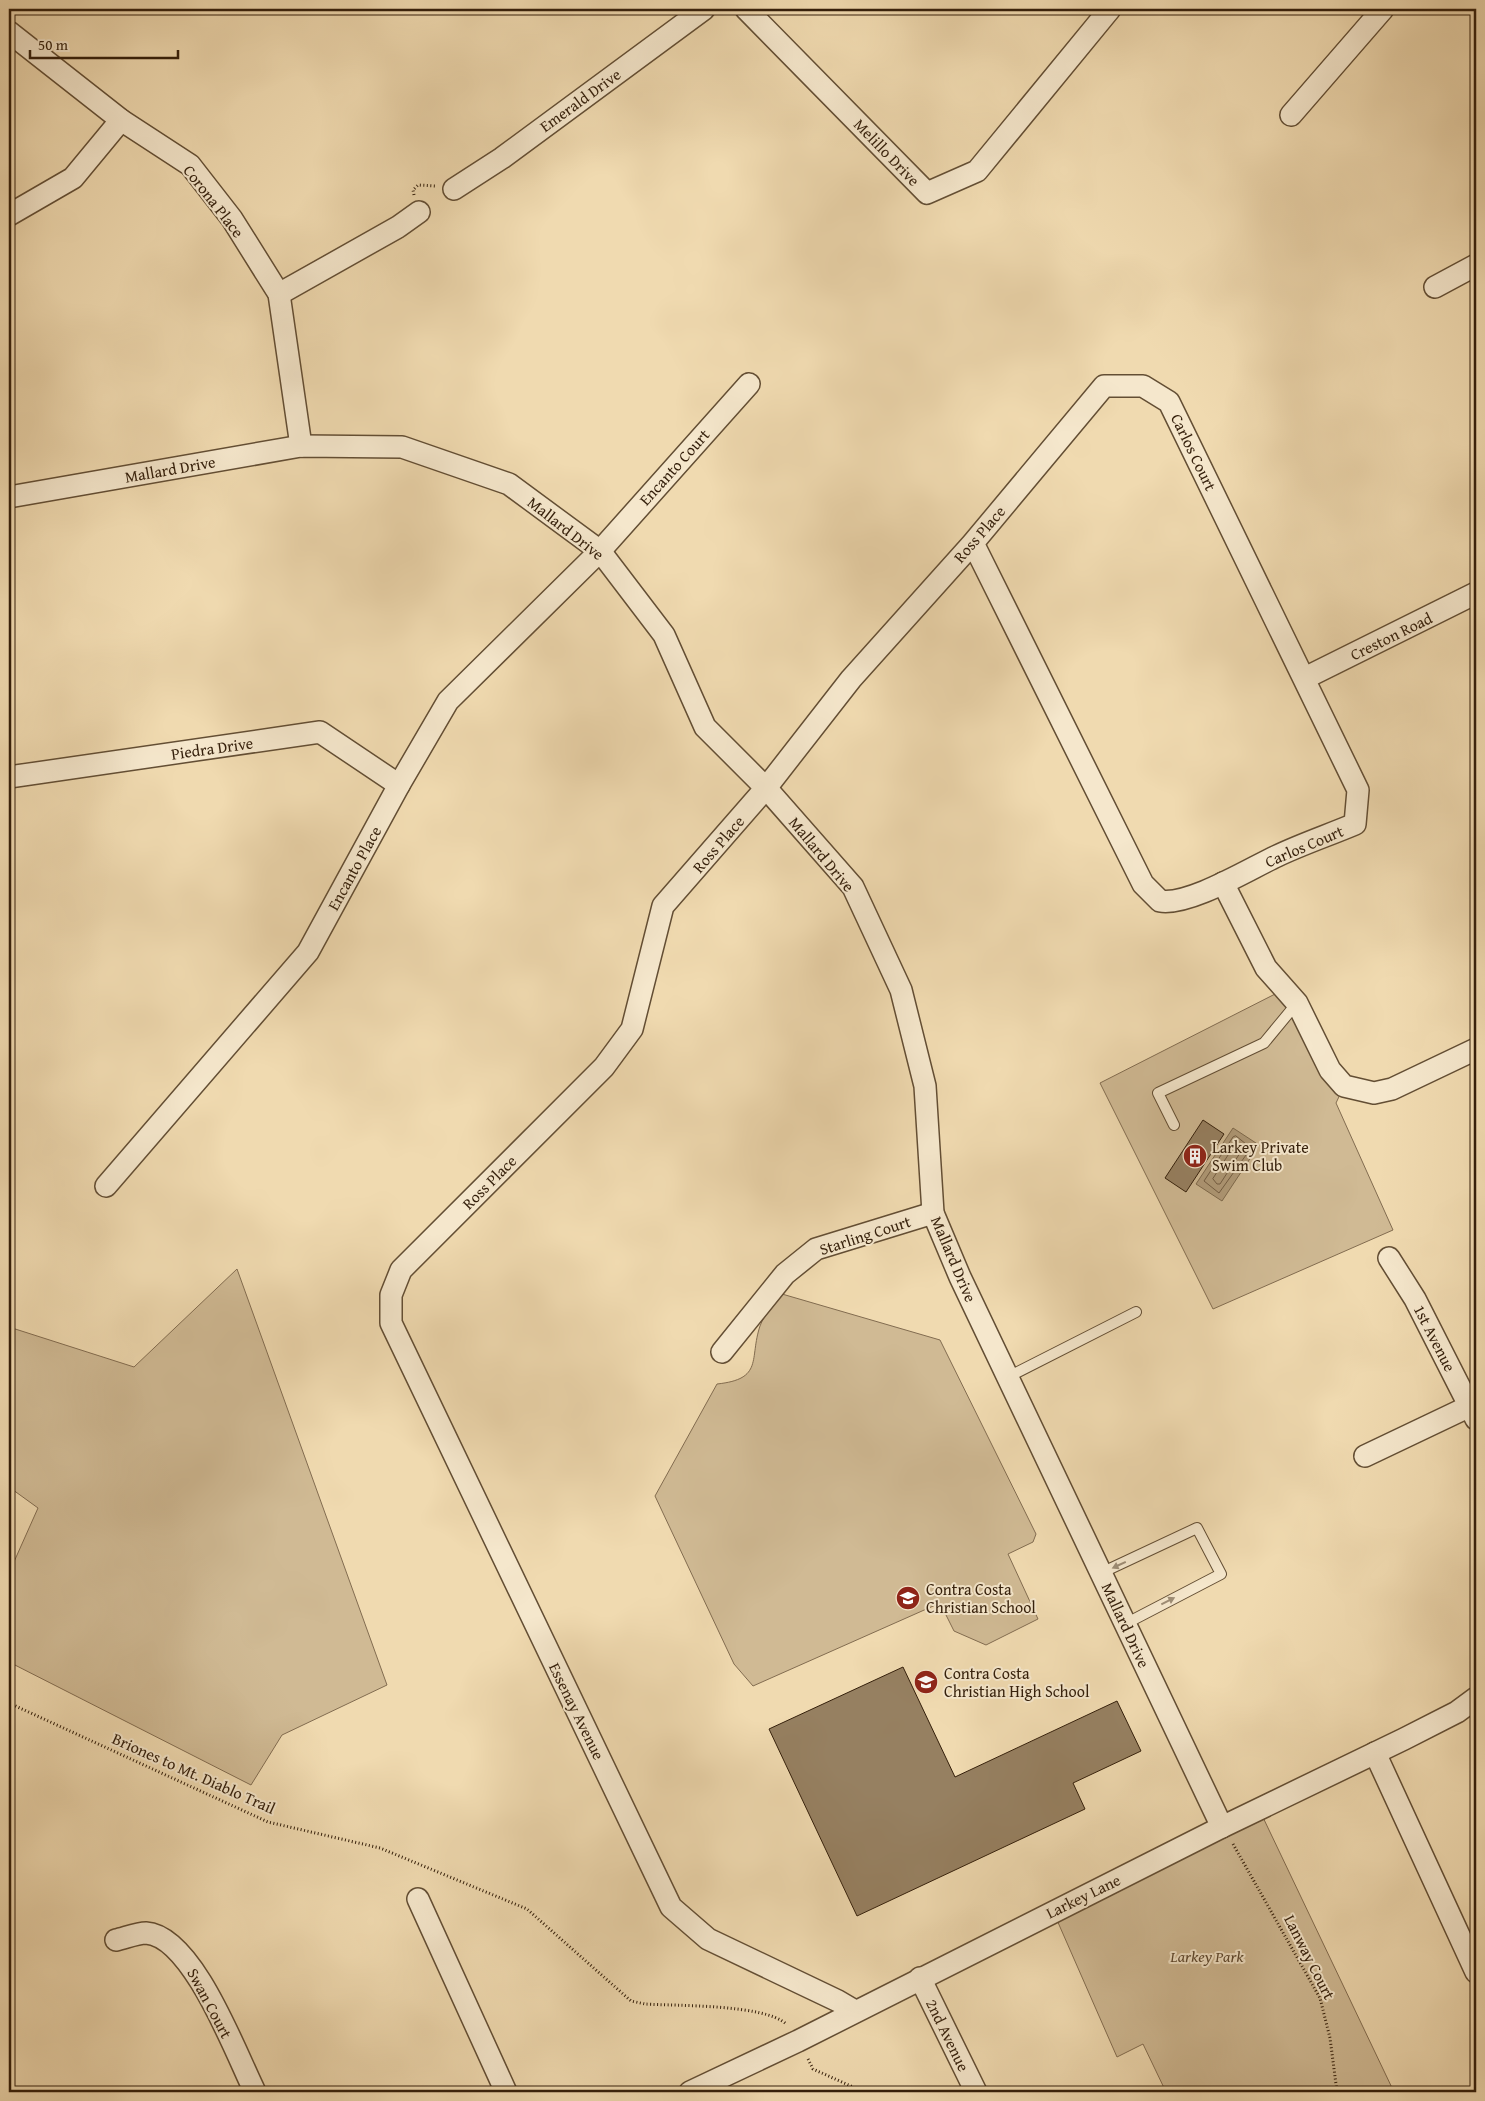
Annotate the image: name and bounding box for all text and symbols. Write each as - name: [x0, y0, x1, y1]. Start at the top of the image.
- scale bar: [30, 28, 178, 60]
- text: 50 m: [38, 34, 69, 55]
- street label: Emerald Drive: [534, 62, 626, 138]
- street label: Melillo Drive: [848, 113, 926, 191]
- street label: Corona Place: [178, 159, 250, 243]
- street label: Carlos Court: [1165, 409, 1223, 495]
- street label: Encanto Court: [633, 423, 715, 511]
- street label: Mallard Drive: [123, 449, 217, 489]
- street label: Mallard Drive: [523, 490, 609, 566]
- street label: Ross Place: [947, 500, 1011, 568]
- street label: Creston Road: [1346, 606, 1437, 666]
- street label: Piedra Drive: [169, 730, 255, 766]
- street label: Ross Place: [686, 810, 750, 878]
- street label: Mallard Drive: [783, 811, 861, 897]
- street label: Carlos Court: [1261, 819, 1347, 873]
- street label: Encanto Place: [321, 821, 387, 915]
- place label: Larkey Private Swim Club: [1212, 1135, 1309, 1177]
- building icon: Larkey Private Swim Club: [1182, 1143, 1208, 1169]
- street label: Ross Place: [456, 1149, 522, 1215]
- street label: Starling Court: [816, 1209, 914, 1261]
- street label: Mallard Drive: [925, 1212, 983, 1306]
- street label: 1st Avenue: [1408, 1300, 1462, 1376]
- one-way arrow: [1112, 1561, 1126, 1569]
- place label: Contra Costa Christian School: [926, 1577, 1036, 1619]
- street label: Mallard Drive: [1096, 1578, 1156, 1672]
- school or university icon: Contra Costa Christian School: [895, 1585, 921, 1611]
- one-way arrow: [1161, 1597, 1175, 1605]
- street label: Essenay Avenue: [543, 1658, 611, 1764]
- place label: Contra Costa Christian High School: [944, 1661, 1090, 1703]
- school or university icon: Contra Costa Christian High School: [913, 1669, 939, 1695]
- street label: Briones to Mt. Diablo Trail: [109, 1726, 280, 1820]
- street label: Larkey Lane: [1042, 1868, 1124, 1924]
- street label: Lanway Court: [1278, 1910, 1342, 2004]
- park label: Larkey Park: [1169, 1944, 1244, 1968]
- street label: Swan Court: [181, 1963, 239, 2043]
- street label: 2nd Avenue: [920, 1995, 976, 2075]

